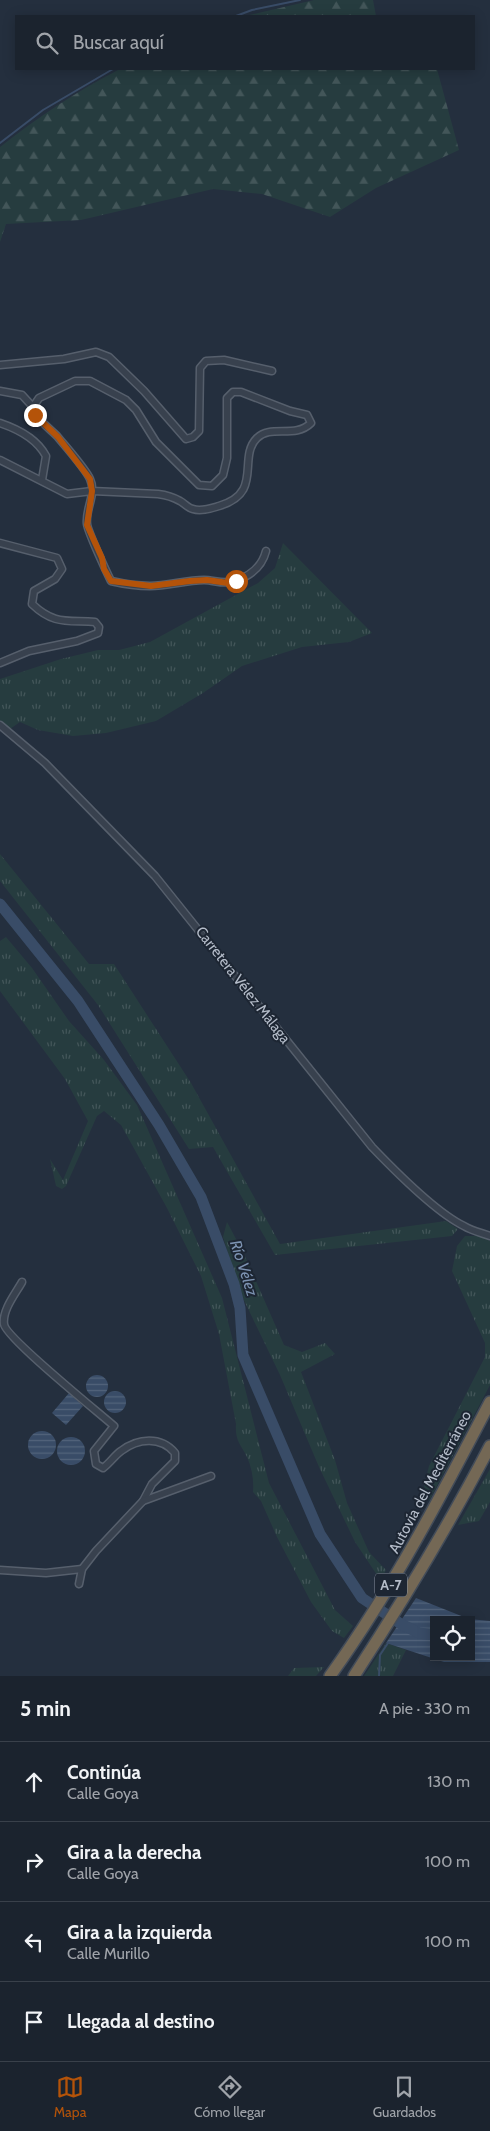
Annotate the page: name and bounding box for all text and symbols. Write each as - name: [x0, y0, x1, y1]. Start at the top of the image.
- search box: [15, 15, 475, 70]
- icon: search: [33, 29, 61, 57]
- text: Buscar aquí: [73, 31, 164, 54]
- route end: [24, 404, 47, 427]
- route start: [225, 570, 248, 593]
- street label: Carretera Vélez Málaga: [192, 923, 295, 1048]
- water label: Río Vélez: [226, 1238, 262, 1300]
- street label: Autovía del Mediterráneo: [385, 1408, 475, 1556]
- road number: A-7: [375, 1574, 407, 1596]
- map controls: [430, 1616, 475, 1661]
- button: locate: [430, 1616, 475, 1661]
- text: 5 min: [20, 1696, 71, 1721]
- text: A pie · 330 m: [379, 1699, 470, 1718]
- text: Continúa: [67, 1761, 141, 1784]
- icon: ahead: [20, 1768, 48, 1796]
- text: 130 m: [427, 1772, 470, 1791]
- text: Calle Goya: [67, 1784, 139, 1803]
- text: Gira a la derecha: [67, 1841, 202, 1864]
- icon: right: [20, 1848, 48, 1876]
- text: 100 m: [425, 1852, 470, 1871]
- text: Calle Goya: [67, 1864, 139, 1883]
- text: Gira a la izquierda: [67, 1921, 212, 1944]
- icon: left: [20, 1928, 48, 1956]
- text: 100 m: [425, 1932, 470, 1951]
- text: Calle Murillo: [67, 1944, 150, 1963]
- icon: arrive: [20, 2008, 48, 2036]
- text: Llegada al destino: [67, 2010, 214, 2033]
- tab: Mapa: [54, 2073, 86, 2121]
- tab: Cómo llegar: [194, 2073, 265, 2121]
- tab: Guardados: [373, 2073, 436, 2121]

